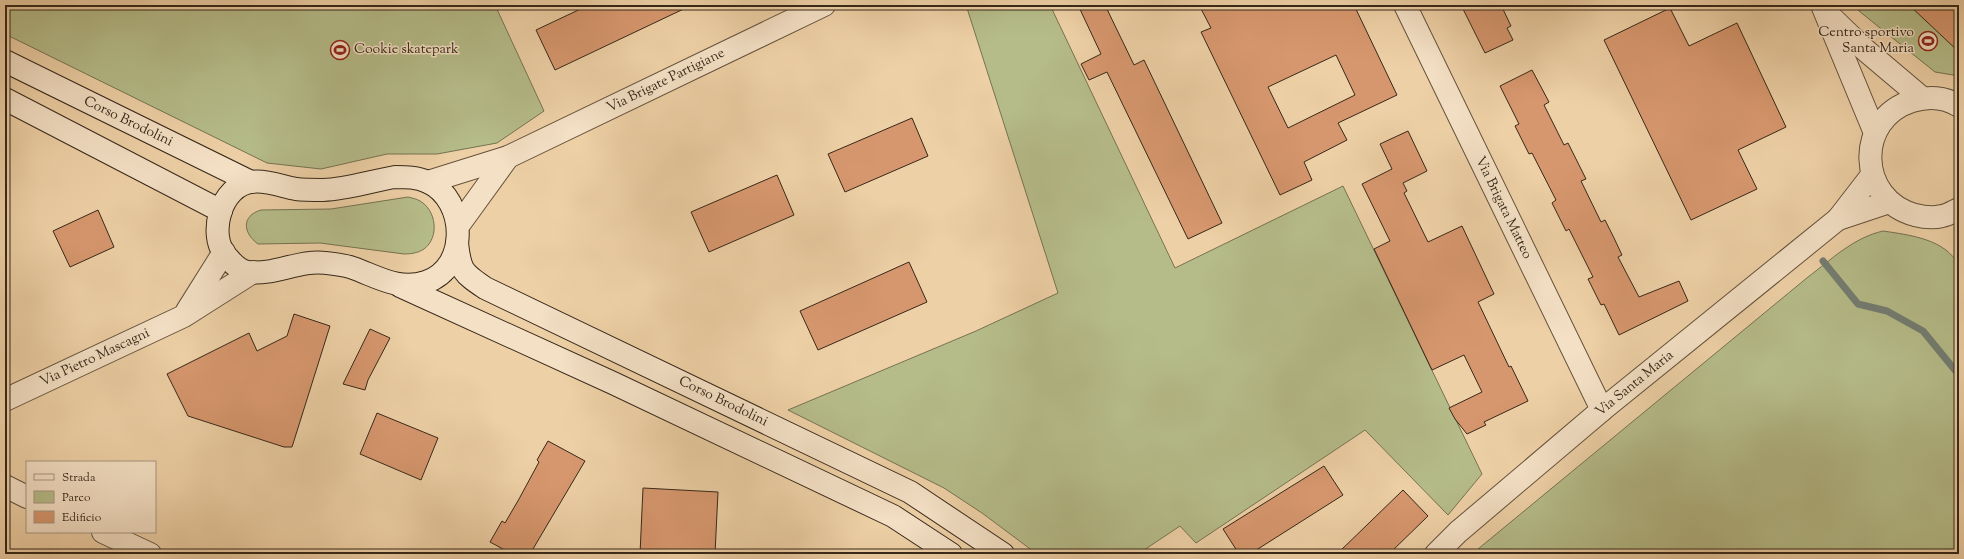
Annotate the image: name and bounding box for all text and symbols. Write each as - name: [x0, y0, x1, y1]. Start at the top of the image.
- place label: Centro sportivo Santa Maria: [1818, 23, 1915, 59]
- sports icon: Centro sportivo Santa Maria: [1917, 30, 1939, 52]
- sports icon: Cookie skatepark: [329, 39, 351, 61]
- place label: Cookie skatepark: [354, 40, 459, 60]
- street label: Via Brigate Partigiane: [604, 44, 728, 118]
- street label: Corso Brodolini: [80, 92, 176, 152]
- street label: Via Brigata Matteo: [1469, 153, 1537, 263]
- street label: Via Pietro Mascagni: [37, 324, 153, 392]
- street label: Via Santa Maria: [1591, 346, 1679, 422]
- street label: Corso Brodolini: [675, 372, 771, 432]
- legend: [26, 461, 156, 533]
- text: Strada: [62, 469, 96, 487]
- text: Parco: [62, 489, 91, 507]
- text: Edificio: [62, 509, 102, 527]

